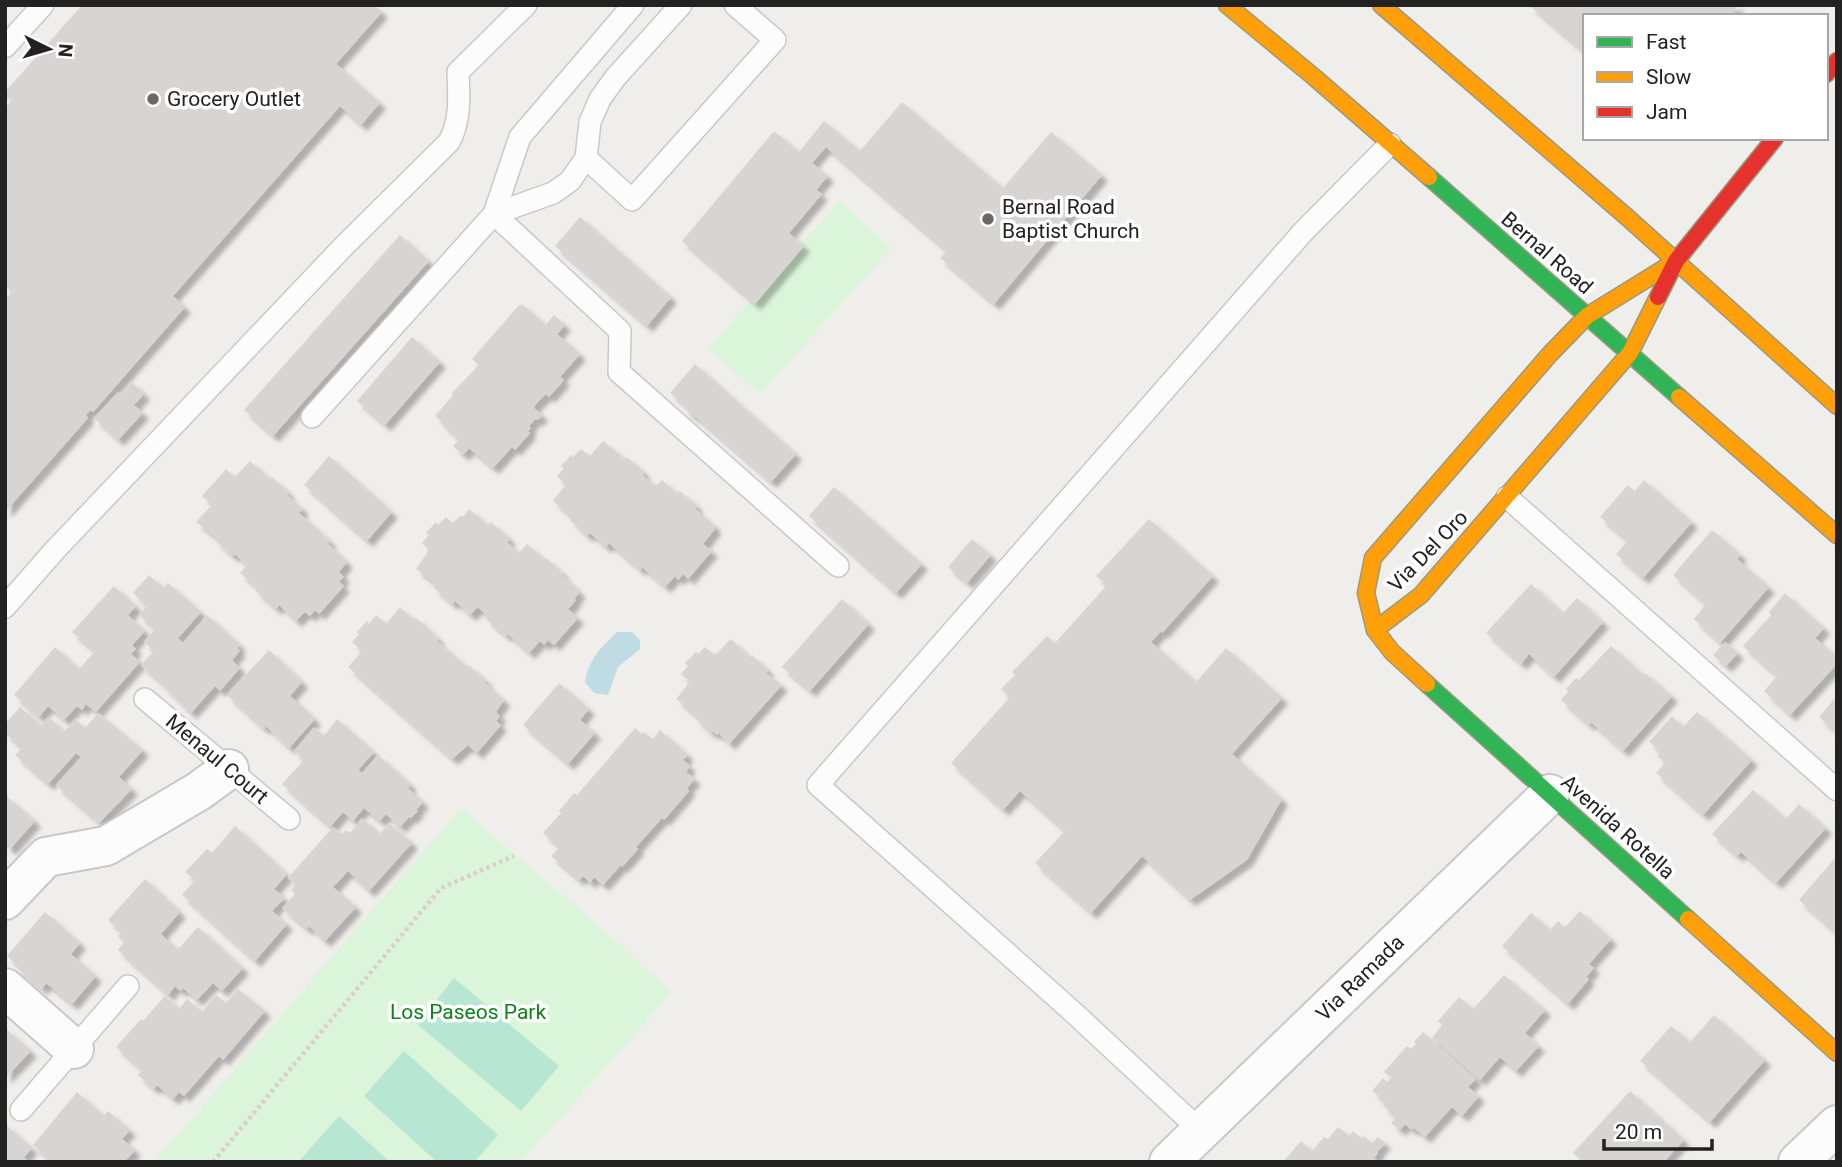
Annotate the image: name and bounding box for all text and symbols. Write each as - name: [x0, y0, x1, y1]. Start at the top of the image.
- north arrow: [14, 14, 84, 84]
- legend: [1583, 14, 1828, 140]
- text: Fast: [1646, 30, 1687, 54]
- text: N: [53, 43, 77, 58]
- text: Slow: [1646, 65, 1692, 89]
- place label: Grocery Outlet: [167, 87, 301, 111]
- marker: Grocery Outlet: [145, 91, 161, 107]
- text: Jam: [1646, 100, 1687, 124]
- place label: Bernal Road Baptist Church: [1002, 195, 1139, 243]
- street label: Bernal Road: [1497, 207, 1597, 299]
- marker: Bernal Road Baptist Church: [980, 211, 996, 227]
- street label: Via Del Oro: [1383, 505, 1473, 597]
- street label: Menaul Court: [161, 709, 273, 809]
- street label: Avenida Rotella: [1556, 770, 1680, 884]
- street label: Via Ramada: [1311, 930, 1409, 1026]
- park label: Los Paseos Park: [390, 1000, 546, 1024]
- scale bar: [1604, 1108, 1713, 1152]
- text: 20 m: [1615, 1120, 1662, 1144]

